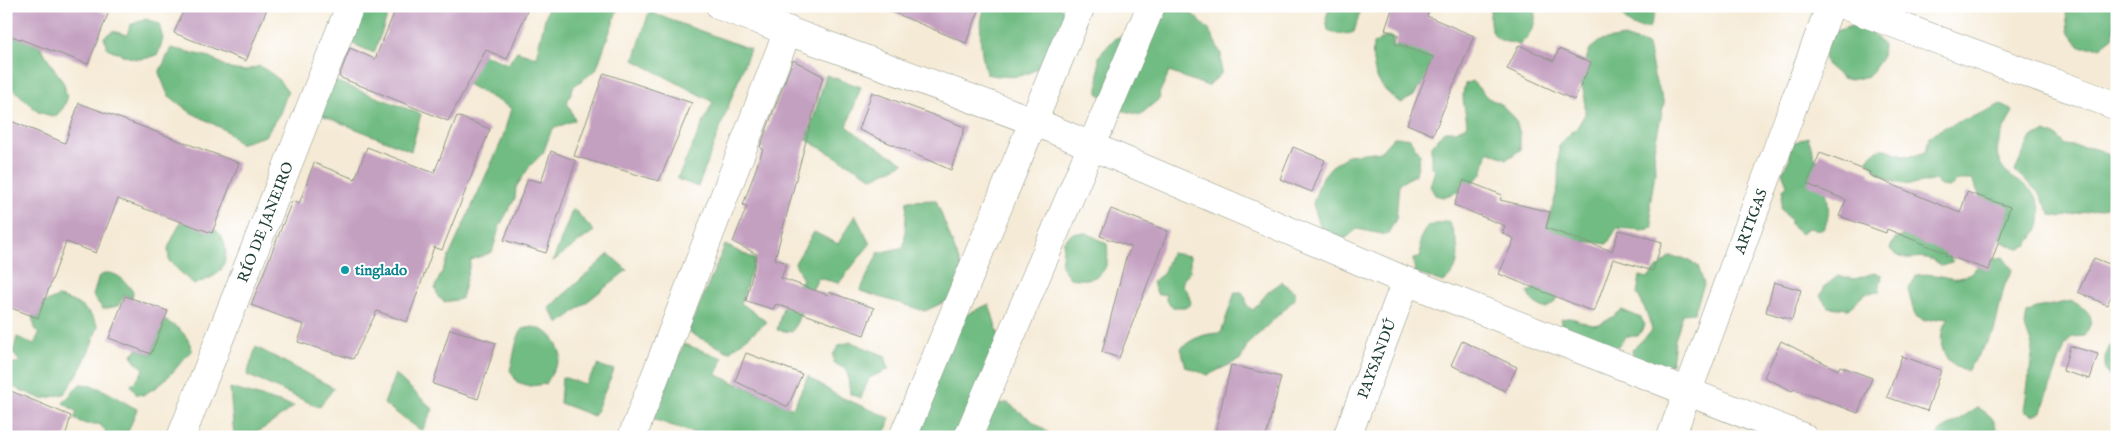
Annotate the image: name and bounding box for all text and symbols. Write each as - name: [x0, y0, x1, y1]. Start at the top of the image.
- street label: RÍO DE JANEIRO: [233, 159, 298, 285]
- street label: ARTIGAS: [1730, 186, 1771, 257]
- place label: tinglado: [354, 261, 407, 280]
- marker: tinglado: [339, 264, 351, 276]
- street label: PAYSANDÚ: [1353, 316, 1401, 401]

